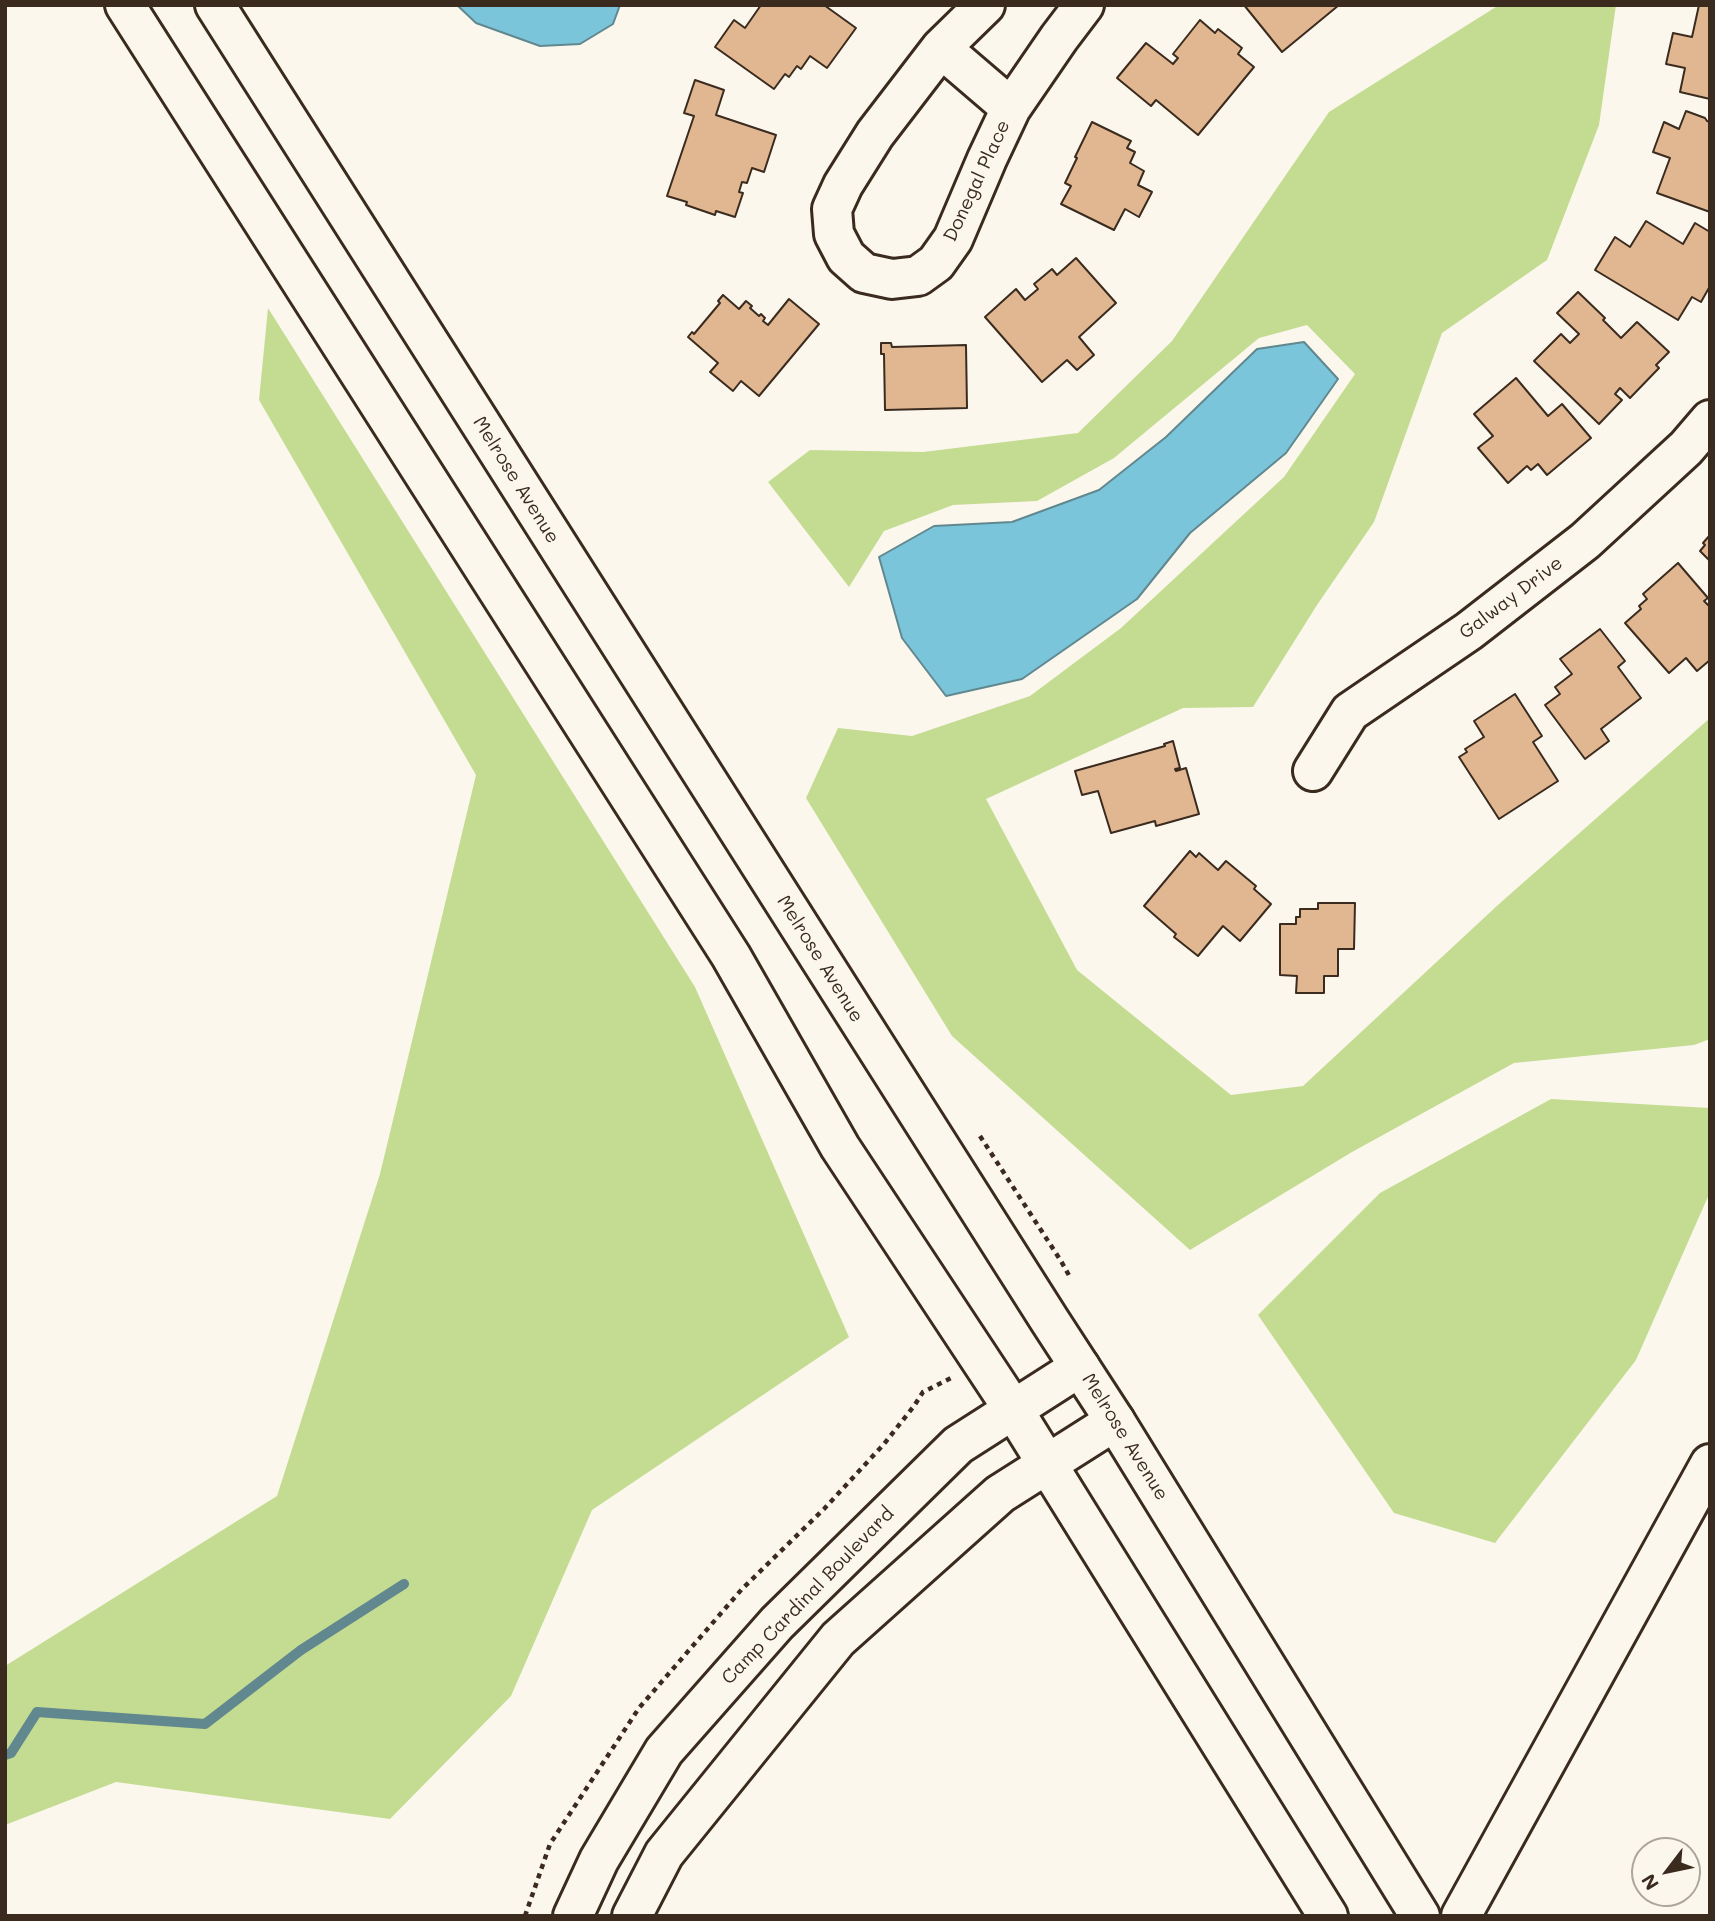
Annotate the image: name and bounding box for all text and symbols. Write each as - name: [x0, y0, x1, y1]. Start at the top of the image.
- street label: Donegal Place: [939, 117, 1015, 245]
- street label: Melrose Avenue: [468, 412, 564, 548]
- street label: Galway Drive: [1455, 552, 1567, 644]
- street label: Melrose Avenue: [772, 891, 868, 1027]
- street label: Melrose Avenue: [1077, 1369, 1173, 1505]
- street label: Camp Cardinal Boulevard: [717, 1503, 899, 1689]
- north arrow: [1631, 1837, 1701, 1907]
- text: N: [1635, 1870, 1664, 1895]

